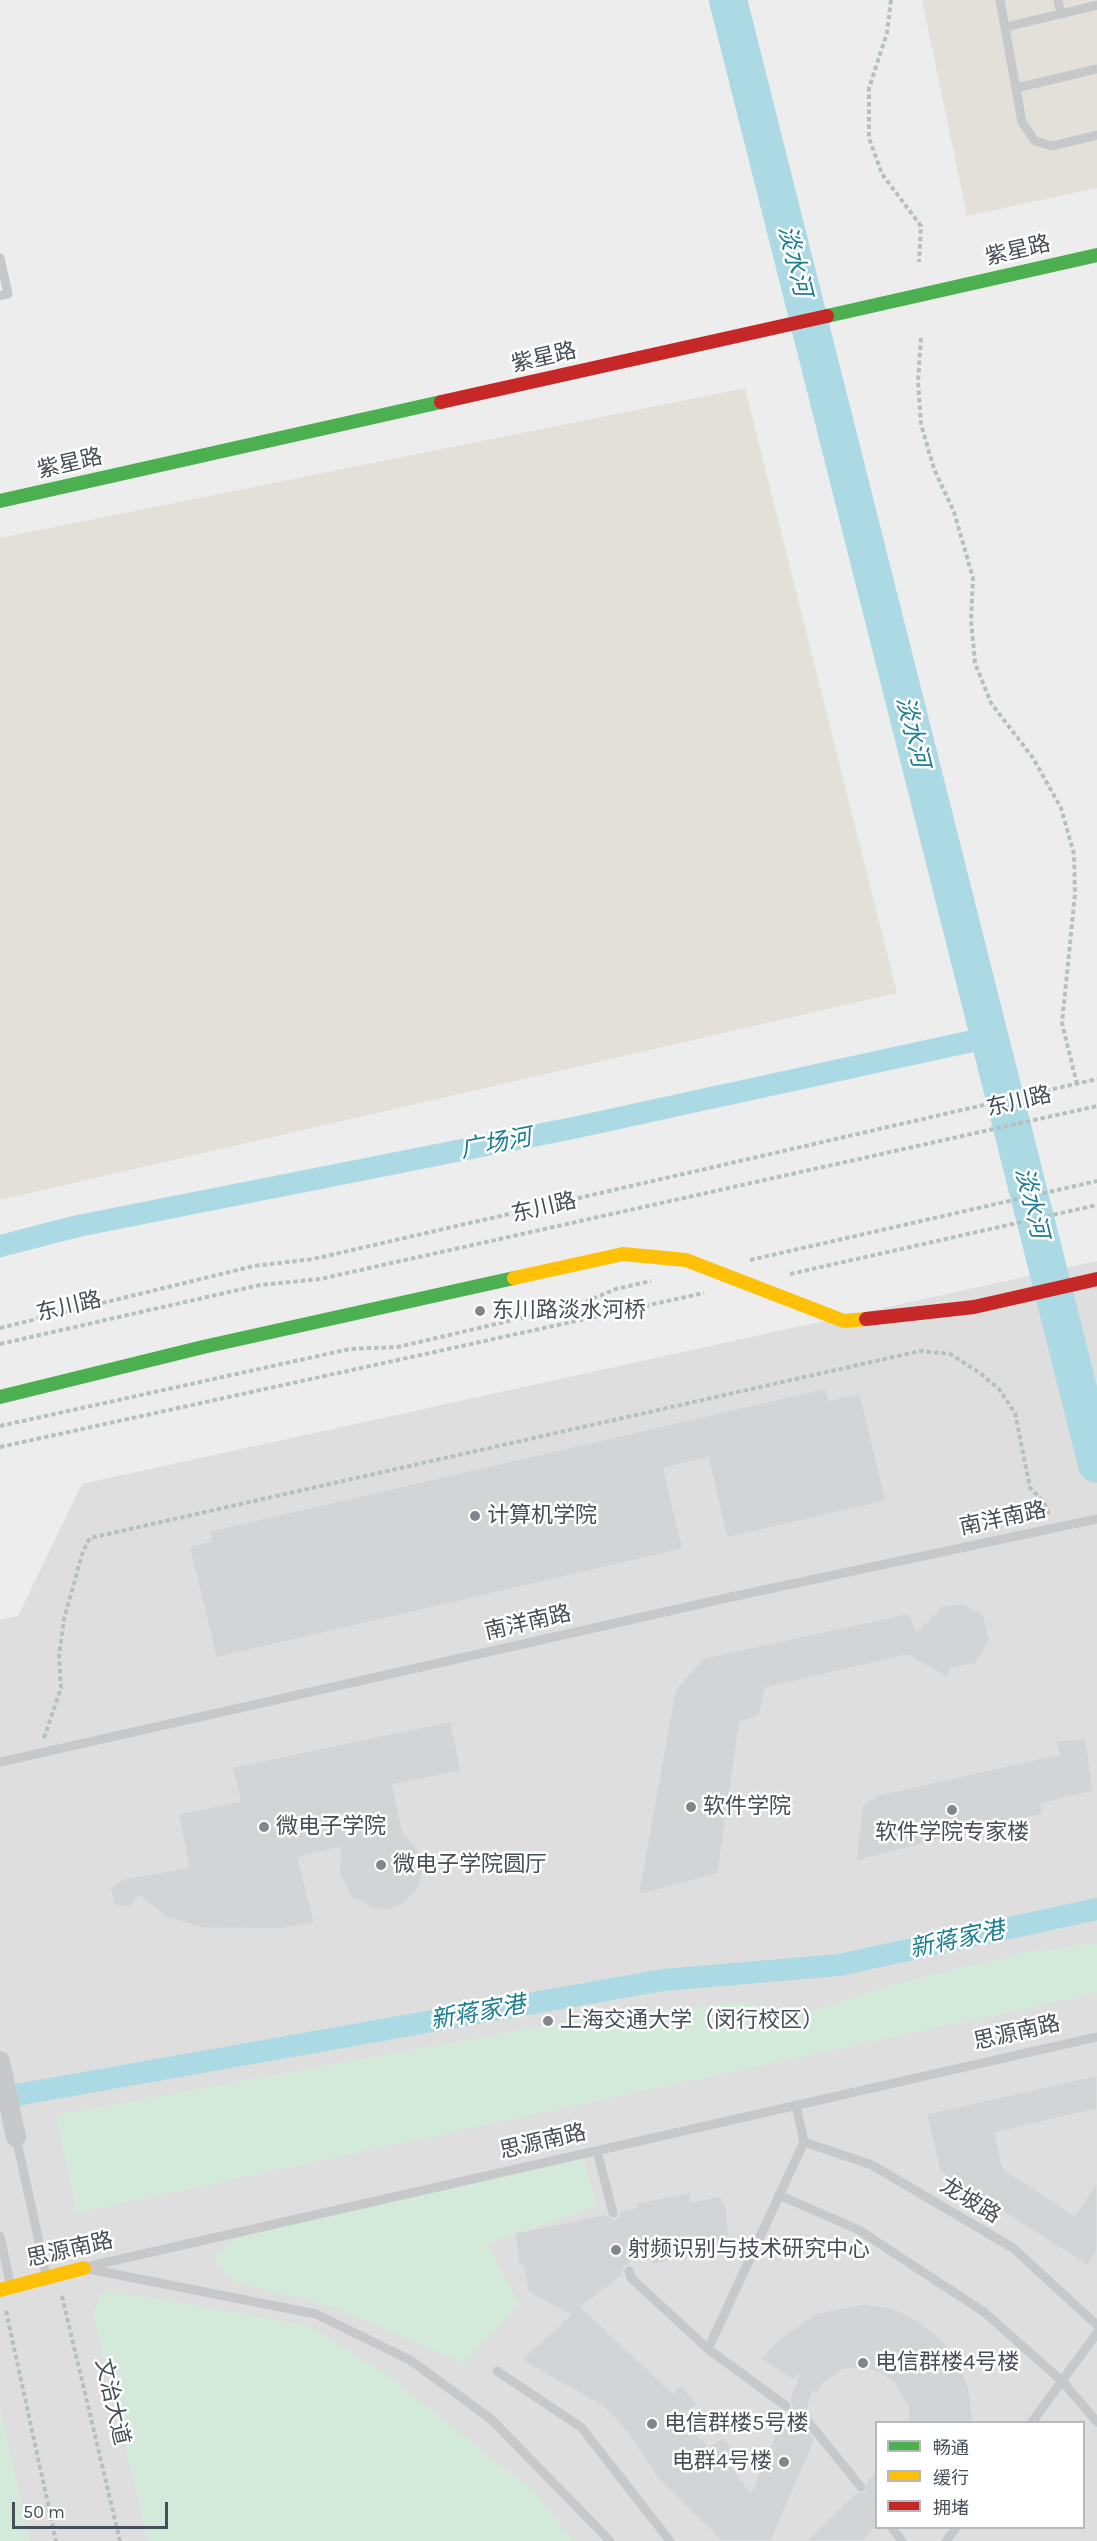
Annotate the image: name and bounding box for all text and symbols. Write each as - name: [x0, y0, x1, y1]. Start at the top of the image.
- water label: 淡水河: [771, 223, 817, 299]
- street label: 紫星路: [983, 231, 1053, 271]
- street label: 紫星路: [509, 338, 579, 378]
- street label: 紫星路: [35, 444, 105, 484]
- water label: 淡水河: [889, 694, 935, 770]
- street label: 东川路: [984, 1082, 1054, 1122]
- water label: 广场河: [458, 1123, 534, 1165]
- water label: 淡水河: [1008, 1165, 1054, 1241]
- street label: 东川路: [509, 1188, 579, 1228]
- street label: 东川路: [34, 1287, 104, 1327]
- place label: 东川路淡水河桥: [492, 1298, 646, 1324]
- marker: 东川路淡水河桥: [473, 1304, 487, 1318]
- street label: 南洋南路: [957, 1497, 1049, 1541]
- place label: 计算机学院: [487, 1503, 597, 1529]
- marker: 计算机学院: [468, 1509, 482, 1523]
- street label: 南洋南路: [482, 1600, 574, 1646]
- place label: 软件学院: [703, 1794, 791, 1820]
- marker: 软件学院: [684, 1800, 698, 1814]
- marker: 软件学院专家楼: [945, 1803, 959, 1817]
- place label: 微电子学院: [276, 1814, 386, 1840]
- marker: 微电子学院: [257, 1820, 271, 1834]
- place label: 软件学院专家楼: [875, 1820, 1029, 1846]
- place label: 微电子学院圆厅: [393, 1852, 547, 1878]
- marker: 微电子学院圆厅: [374, 1858, 388, 1872]
- water label: 新蒋家港: [907, 1916, 1007, 1964]
- water label: 新蒋家港: [428, 1990, 528, 2036]
- place label: 上海交通大学（闵行校区）: [560, 2008, 824, 2034]
- street label: 思源南路: [971, 2010, 1063, 2056]
- marker: 上海交通大学（闵行校区）: [541, 2014, 555, 2028]
- street label: 思源南路: [497, 2119, 589, 2165]
- street label: 龙坡路: [935, 2173, 1005, 2229]
- street label: 思源南路: [24, 2227, 116, 2273]
- place label: 射频识别与技术研究中心: [628, 2237, 870, 2263]
- marker: 射频识别与技术研究中心: [609, 2243, 623, 2257]
- place label: 电信群楼4号楼: [875, 2350, 1019, 2376]
- street label: 文治大道: [89, 2356, 135, 2448]
- marker: 电信群楼4号楼: [856, 2356, 870, 2370]
- place label: 电信群楼5号楼: [664, 2411, 808, 2437]
- marker: 电信群楼5号楼: [645, 2417, 659, 2431]
- legend: [875, 2421, 1085, 2529]
- text: 畅通: [933, 2437, 969, 2459]
- place label: 电群4号楼: [672, 2449, 772, 2475]
- marker: 电群4号楼: [777, 2455, 791, 2469]
- text: 缓行: [933, 2467, 969, 2489]
- scale bar: [15, 2490, 171, 2528]
- text: 拥堵: [933, 2497, 969, 2519]
- text: 50 m: [23, 2501, 65, 2523]

